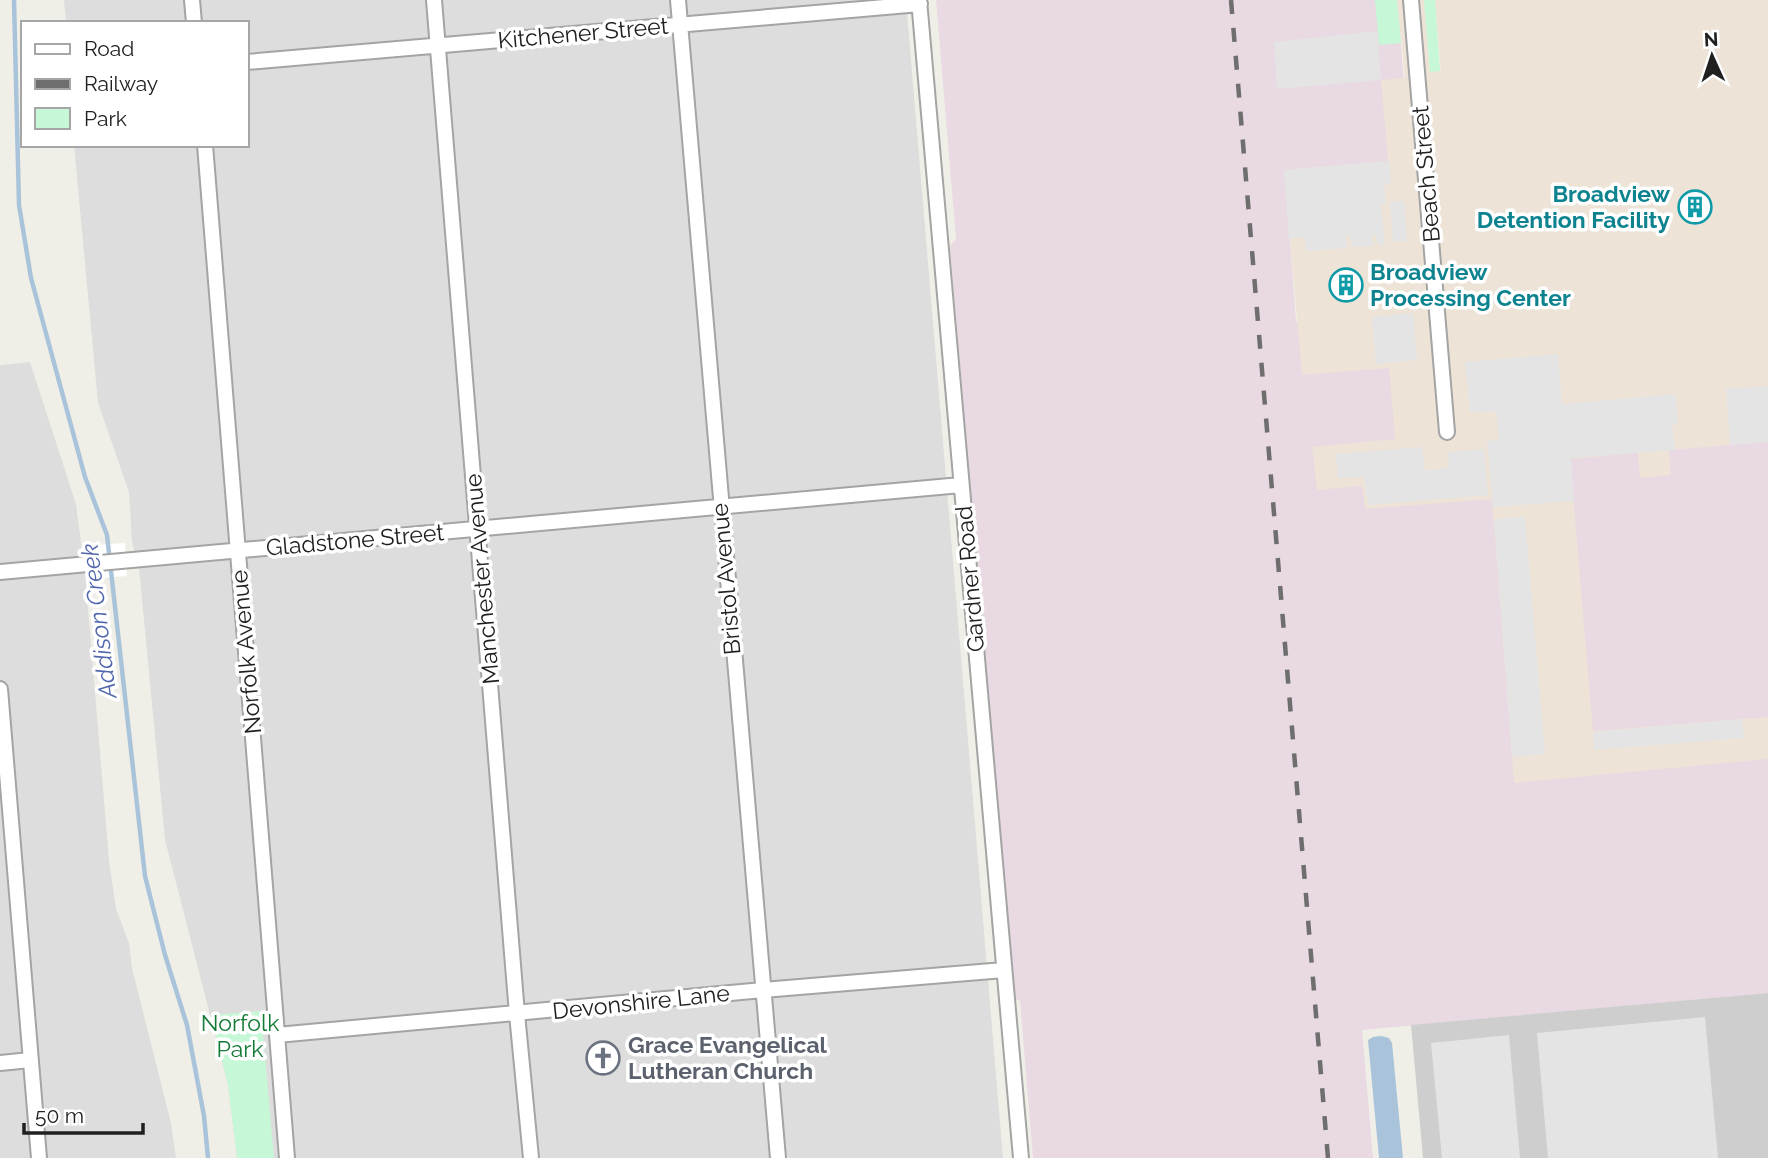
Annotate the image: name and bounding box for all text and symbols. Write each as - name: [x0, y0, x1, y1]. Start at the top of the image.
- street label: Kitchener Street: [497, 12, 670, 53]
- legend: [21, 21, 248, 147]
- north arrow: [1677, 21, 1747, 91]
- text: N: [1703, 28, 1719, 50]
- text: Road: [84, 36, 134, 61]
- text: Railway: [84, 71, 158, 96]
- street label: Beach Street: [1406, 104, 1445, 243]
- text: Park: [84, 106, 127, 131]
- place label: Broadview Detention Facility: [1477, 180, 1671, 233]
- building icon: Broadview Detention Facility: [1676, 188, 1714, 226]
- place label: Broadview Processing Center: [1370, 258, 1571, 311]
- building icon: Broadview Processing Center: [1327, 266, 1365, 304]
- street label: Manchester Avenue: [459, 473, 504, 685]
- street label: Bristol Avenue: [705, 502, 746, 656]
- street label: Gardner Road: [950, 505, 989, 653]
- street label: Gladstone Street: [265, 518, 445, 561]
- water label: Addison Creek: [75, 542, 123, 702]
- street label: Norfolk Avenue: [225, 569, 266, 735]
- street label: Devonshire Lane: [551, 979, 731, 1024]
- park label: Norfolk Park: [201, 1009, 279, 1062]
- place label: Grace Evangelical Lutheran Church: [628, 1031, 828, 1084]
- church icon: Grace Evangelical Lutheran Church: [584, 1039, 622, 1077]
- scale bar: [24, 1092, 144, 1136]
- text: 50 m: [35, 1103, 84, 1128]

